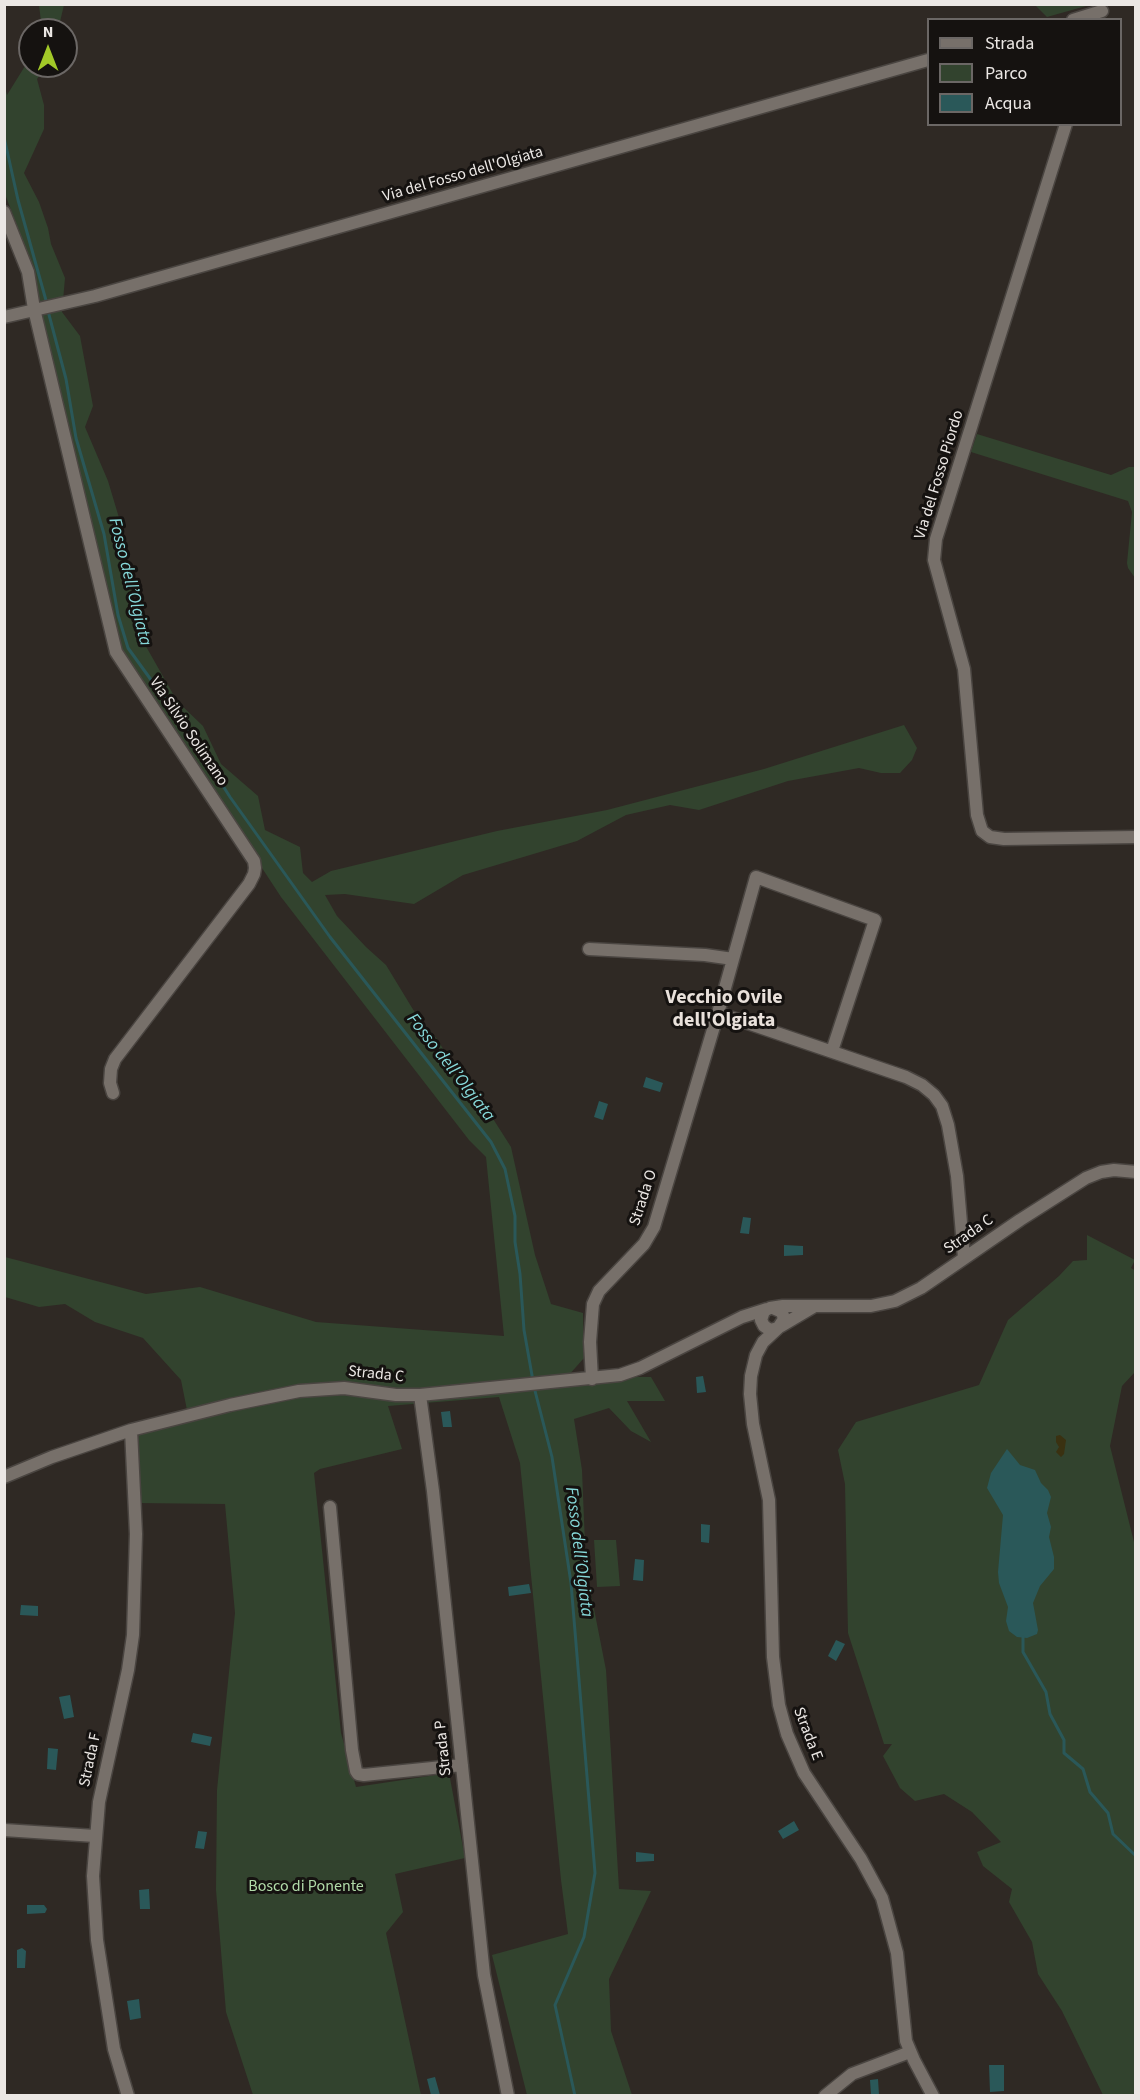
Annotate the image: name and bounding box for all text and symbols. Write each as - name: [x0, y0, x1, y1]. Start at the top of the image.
- north arrow: [18, 18, 78, 78]
- legend: [927, 18, 1122, 126]
- text: N: [43, 21, 53, 43]
- text: Strada: [985, 31, 1034, 56]
- text: Parco: [985, 61, 1027, 86]
- text: Acqua: [985, 91, 1031, 116]
- street label: Via del Fosso dell'Olgiata: [381, 143, 545, 207]
- street label: Via del Fosso Piordo: [911, 408, 969, 542]
- water label: Fosso dell’Olgiata: [103, 516, 155, 648]
- street label: Via Silvio Solimano: [144, 674, 232, 790]
- district label: Vecchio Ovile dell'Olgiata: [665, 987, 783, 1034]
- water label: Fosso dell’Olgiata: [401, 1010, 499, 1126]
- street label: Strada O: [626, 1168, 662, 1228]
- street label: Strada C: [941, 1211, 997, 1259]
- street label: Strada C: [347, 1363, 405, 1387]
- water label: Fosso dell’Olgiata: [559, 1486, 597, 1618]
- street label: Strada E: [788, 1705, 826, 1763]
- street label: Strada P: [432, 1719, 456, 1777]
- street label: Strada F: [76, 1731, 106, 1789]
- park label: Bosco di Ponente: [248, 1877, 364, 1897]

